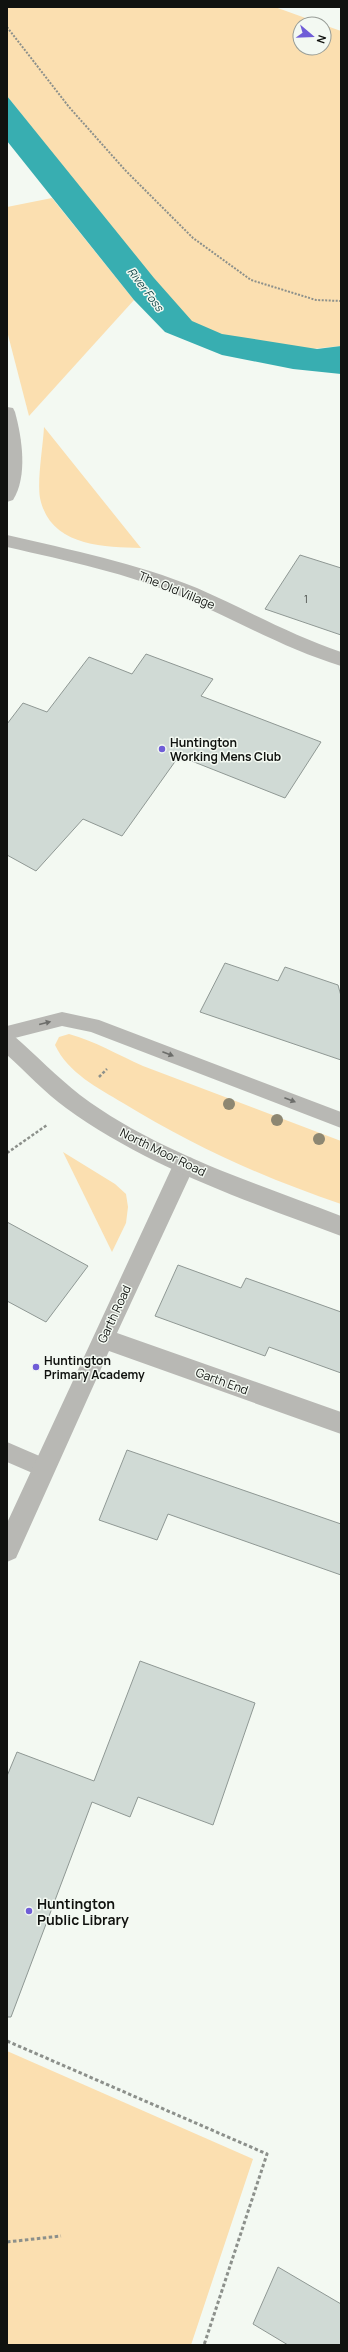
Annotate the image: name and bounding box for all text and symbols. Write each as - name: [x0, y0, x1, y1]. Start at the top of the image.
- north arrow: [292, 16, 332, 56]
- text: N: [314, 33, 330, 46]
- water label: River Foss: [125, 264, 168, 315]
- street label: The Old Village: [136, 567, 218, 613]
- house number: 1: [304, 592, 308, 606]
- place label: Huntington Working Mens Club: [170, 734, 281, 765]
- marker: Huntington Working Mens Club: [157, 744, 167, 754]
- one-way arrow: [39, 1020, 51, 1026]
- one-way arrow: [163, 1051, 175, 1057]
- one-way arrow: [284, 1097, 296, 1103]
- street label: North Moor Road: [117, 1124, 209, 1180]
- street label: Garth Road: [93, 1282, 135, 1346]
- place label: Huntington Primary Academy: [44, 1352, 145, 1383]
- marker: Huntington Primary Academy: [31, 1362, 41, 1372]
- street label: Garth End: [193, 1364, 251, 1398]
- place label: Huntington Public Library: [37, 1894, 129, 1929]
- marker: Huntington Public Library: [24, 1906, 34, 1916]

